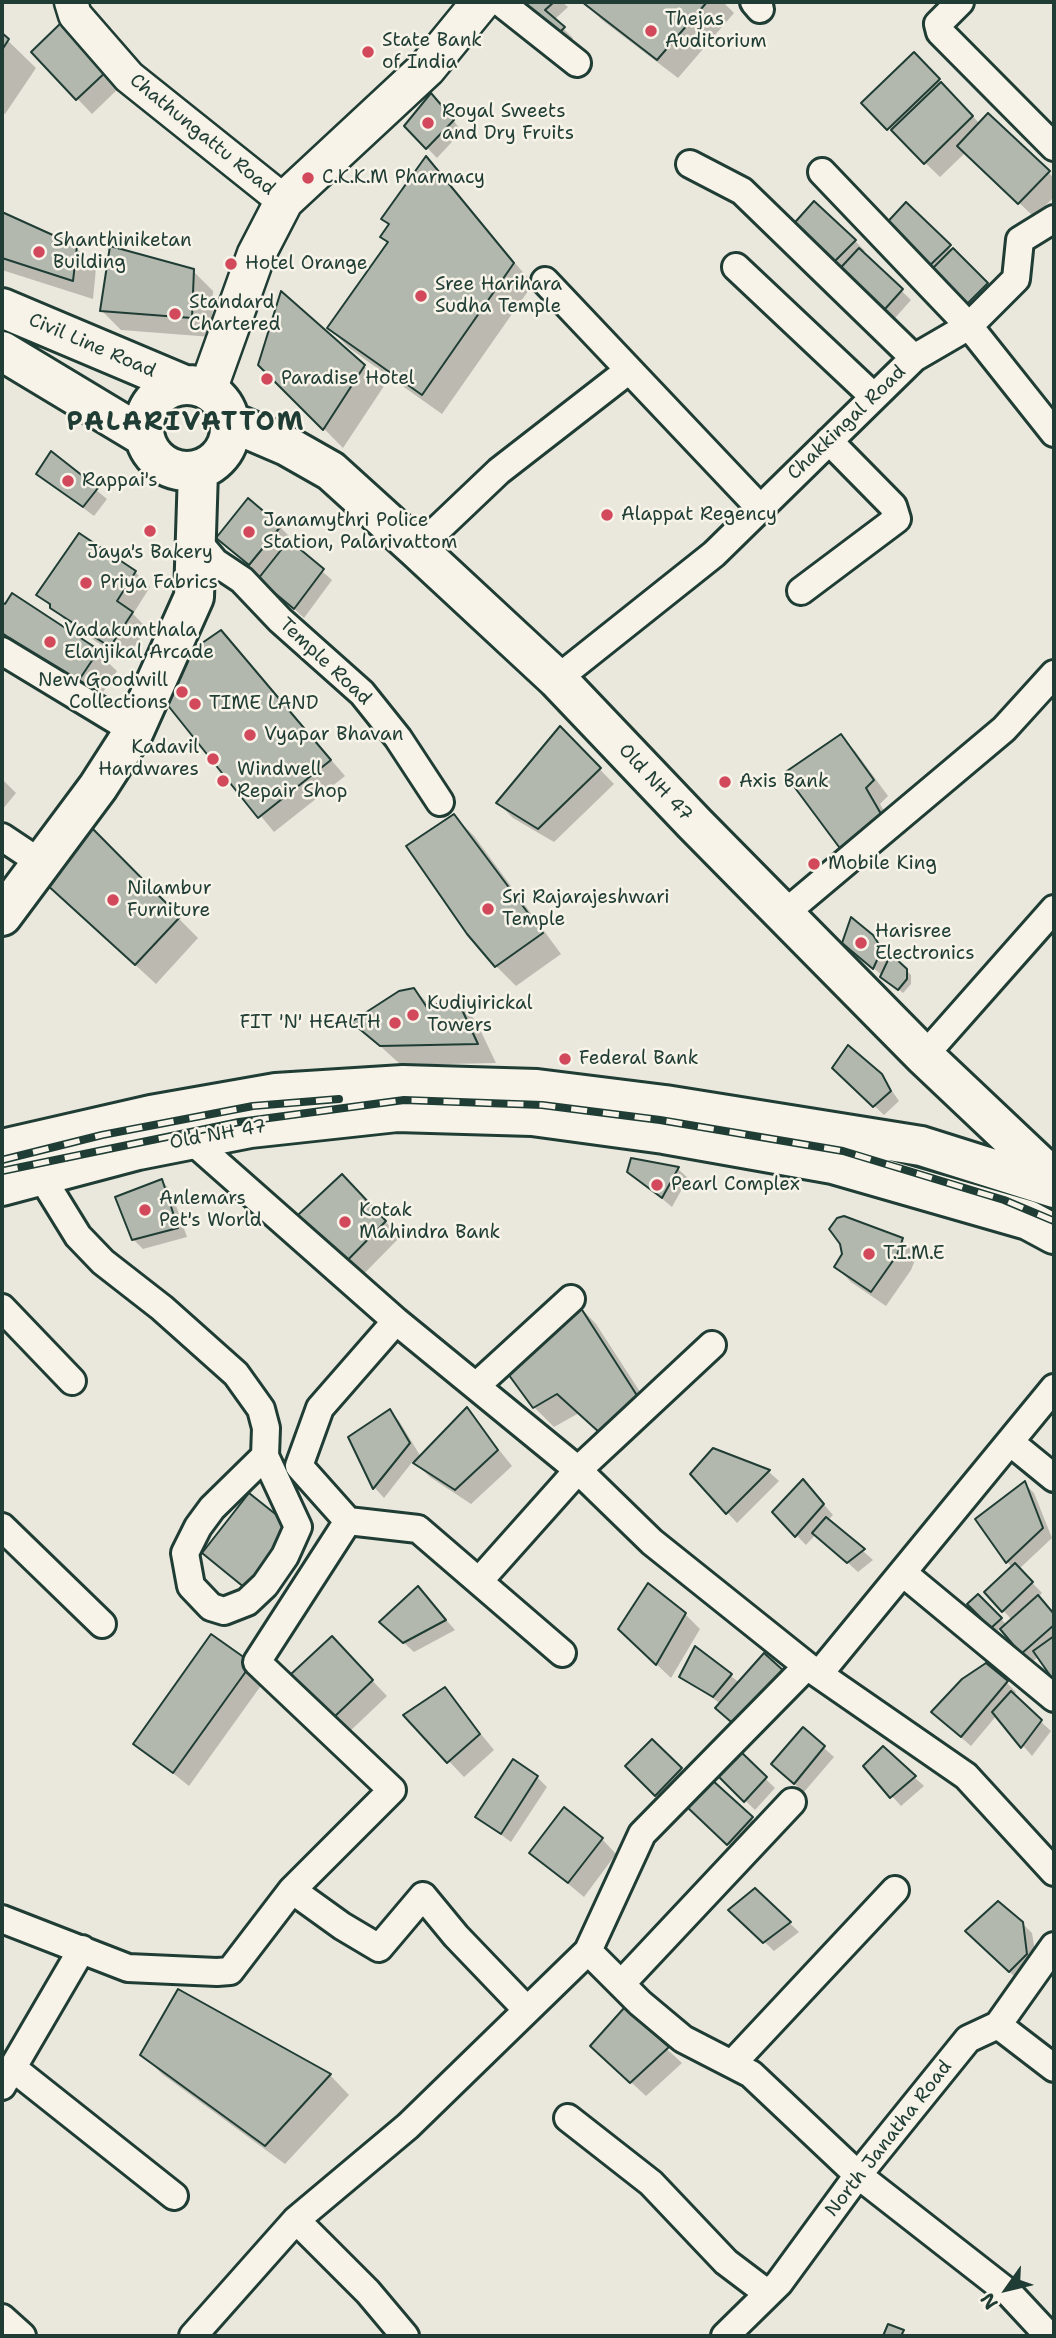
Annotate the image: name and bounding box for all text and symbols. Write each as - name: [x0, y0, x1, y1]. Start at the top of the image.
- place label: Thejas Auditorium: [665, 9, 767, 53]
- marker: Thejas Auditorium: [643, 23, 659, 39]
- place label: State Bank of India: [382, 30, 482, 74]
- marker: State Bank of India: [360, 44, 376, 60]
- street label: Chathungattu Road: [125, 69, 279, 201]
- place label: Royal Sweets and Dry Fruits: [442, 101, 574, 145]
- marker: Royal Sweets and Dry Fruits: [420, 115, 436, 131]
- place label: C.K.K.M Pharmacy: [322, 167, 485, 189]
- marker: C.K.K.M Pharmacy: [300, 170, 316, 186]
- place label: Shanthiniketan Building: [53, 230, 192, 274]
- marker: Shanthiniketan Building: [31, 244, 47, 260]
- place label: Hotel Orange: [245, 253, 368, 275]
- marker: Hotel Orange: [223, 256, 239, 272]
- place label: Sree Harihara Sudha Temple: [435, 274, 562, 318]
- marker: Sree Harihara Sudha Temple: [413, 288, 429, 304]
- place label: Standard Chartered: [189, 292, 281, 336]
- marker: Standard Chartered: [167, 306, 183, 322]
- street label: Civil Line Road: [25, 309, 159, 383]
- street label: Chakkingal Road: [783, 361, 911, 485]
- place label: Paradise Hotel: [281, 368, 414, 390]
- marker: Paradise Hotel: [259, 371, 275, 387]
- district label: PALARIVATTOM: [68, 407, 304, 439]
- place label: Rappai's: [82, 470, 158, 492]
- marker: Rappai's: [60, 473, 76, 489]
- place label: Alappat Regency: [621, 504, 777, 526]
- marker: Alappat Regency: [599, 507, 615, 523]
- place label: Janamythri Police Station, Palarivattom: [263, 510, 457, 554]
- marker: Jaya's Bakery: [142, 523, 158, 539]
- marker: Janamythri Police Station, Palarivattom: [241, 524, 257, 540]
- place label: Jaya's Bakery: [87, 542, 213, 564]
- place label: Priya Fabrics: [100, 572, 218, 594]
- marker: Priya Fabrics: [78, 575, 94, 591]
- street label: Temple Road: [274, 614, 376, 710]
- place label: Vadakumthala Elanjikal Arcade: [64, 620, 214, 664]
- marker: Vadakumthala Elanjikal Arcade: [42, 634, 58, 650]
- place label: New Goodwill Collections: [38, 670, 168, 714]
- marker: New Goodwill Collections: [174, 684, 190, 700]
- place label: TIME LAND: [209, 693, 319, 715]
- marker: TIME LAND: [187, 696, 203, 712]
- place label: Vyapar Bhavan: [264, 724, 403, 746]
- marker: Vyapar Bhavan: [242, 727, 258, 743]
- place label: Kadavil Hardwares: [98, 737, 199, 781]
- street label: Old NH 47: [613, 739, 697, 827]
- marker: Kadavil Hardwares: [205, 751, 221, 767]
- place label: Windwell Repair Shop: [237, 759, 348, 803]
- place label: Axis Bank: [739, 771, 829, 793]
- marker: Windwell Repair Shop: [215, 773, 231, 789]
- marker: Axis Bank: [717, 774, 733, 790]
- place label: Mobile King: [828, 853, 937, 875]
- marker: Mobile King: [806, 856, 822, 872]
- place label: Nilambur Furniture: [127, 878, 212, 922]
- place label: Sri Rajarajeshwari Temple: [502, 887, 670, 931]
- marker: Nilambur Furniture: [105, 892, 121, 908]
- marker: Sri Rajarajeshwari Temple: [480, 901, 496, 917]
- place label: Harisree Electronics: [875, 921, 975, 965]
- marker: Harisree Electronics: [853, 935, 869, 951]
- place label: Kudiyirickal Towers: [427, 993, 533, 1037]
- marker: Kudiyirickal Towers: [405, 1007, 421, 1023]
- place label: FIT 'N' HEALTH: [240, 1012, 381, 1034]
- marker: FIT 'N' HEALTH: [387, 1015, 403, 1031]
- place label: Federal Bank: [579, 1048, 699, 1070]
- marker: Federal Bank: [557, 1051, 573, 1067]
- street label: Old NH 47: [168, 1115, 268, 1155]
- place label: Pearl Complex: [671, 1174, 800, 1196]
- marker: Pearl Complex: [649, 1177, 665, 1193]
- place label: Anlemars Pet's World: [159, 1188, 262, 1232]
- place label: Kotak Mahindra Bank: [359, 1200, 500, 1244]
- marker: Anlemars Pet's World: [137, 1202, 153, 1218]
- marker: Kotak Mahindra Bank: [337, 1214, 353, 1230]
- place label: T.I.M.E: [883, 1243, 945, 1265]
- marker: T.I.M.E: [861, 1246, 877, 1262]
- street label: North Janatha Road: [821, 2056, 957, 2222]
- north arrow: [972, 2254, 1042, 2324]
- text: N: [975, 2288, 1004, 2314]

